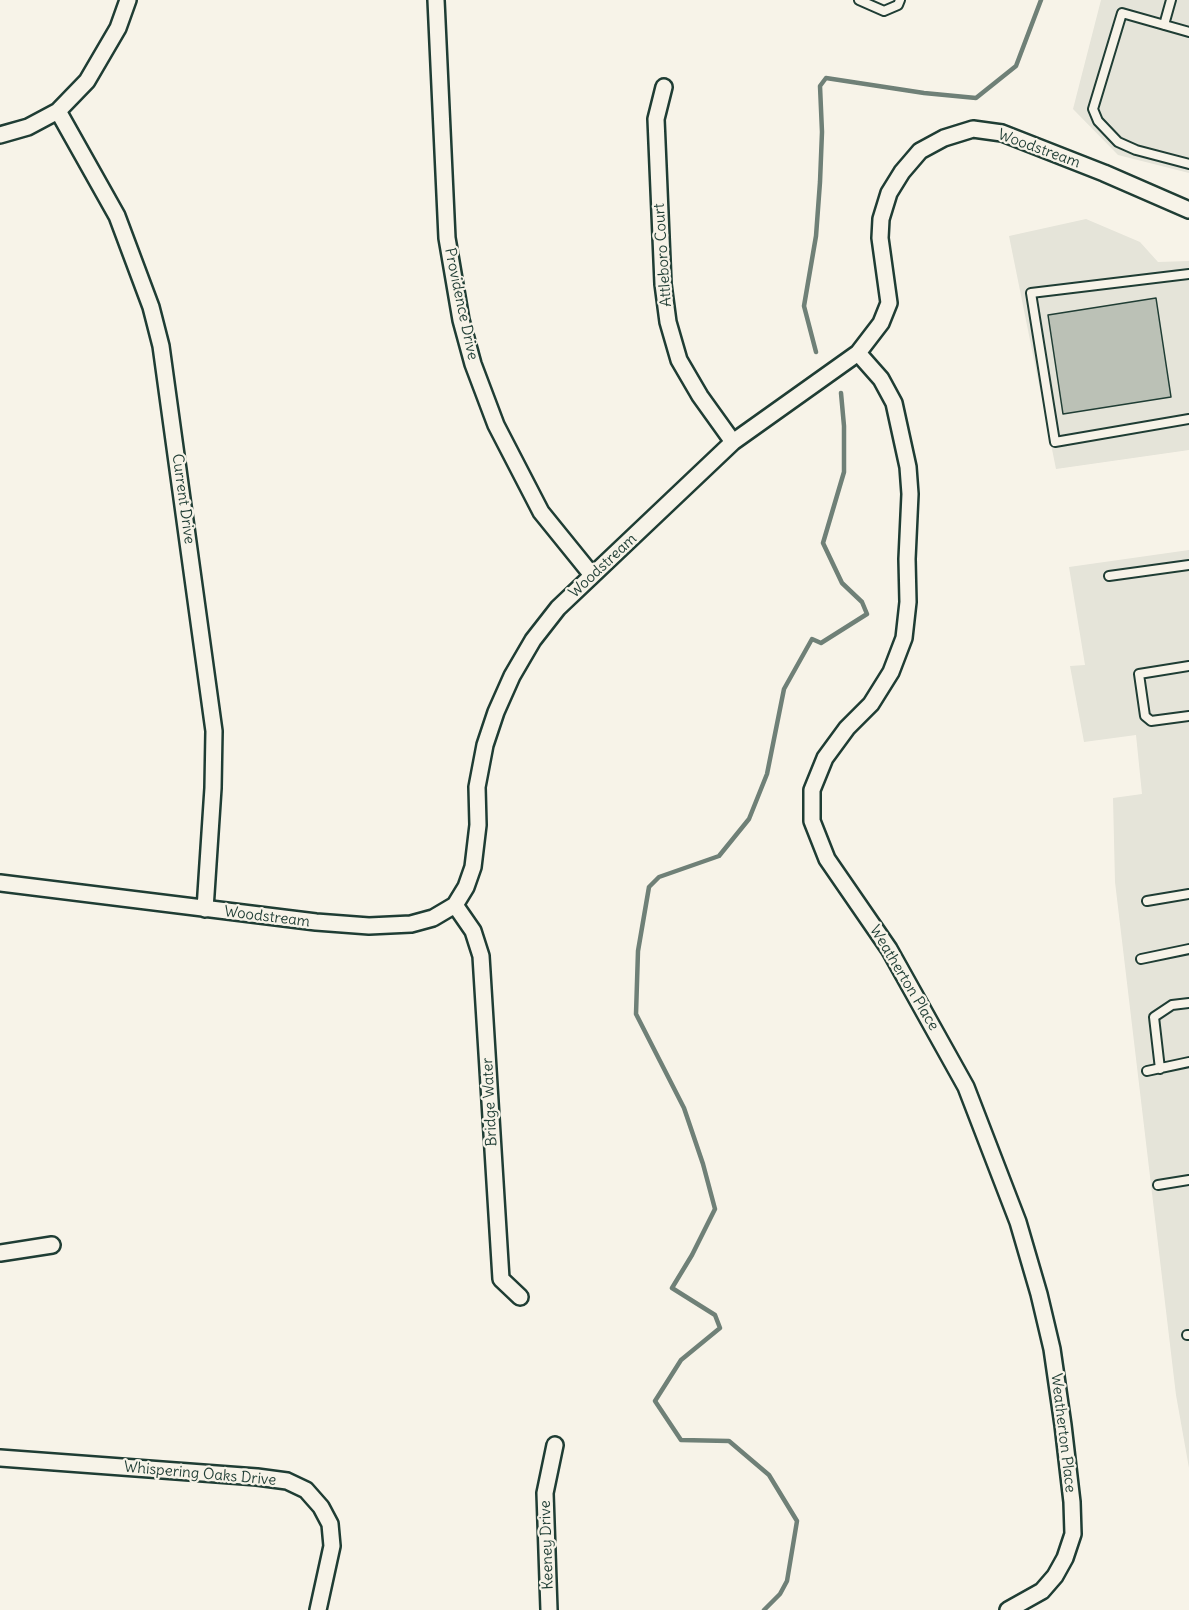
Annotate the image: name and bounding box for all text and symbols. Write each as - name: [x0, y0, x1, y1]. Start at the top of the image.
- street label: Woodstream: [995, 126, 1083, 172]
- street label: Attleboro Court: [650, 203, 676, 307]
- street label: Providence Drive: [440, 246, 482, 362]
- street label: Current Drive: [168, 453, 198, 545]
- street label: Woodstream: [565, 530, 641, 602]
- street label: Woodstream: [223, 903, 311, 931]
- street label: Weatherton Place: [865, 922, 943, 1034]
- street label: Bridge Water: [479, 1057, 501, 1147]
- street label: Weatherton Place: [1047, 1372, 1079, 1494]
- street label: Whispering Oaks Drive: [123, 1458, 277, 1490]
- street label: Keeney Drive: [536, 1500, 558, 1590]

